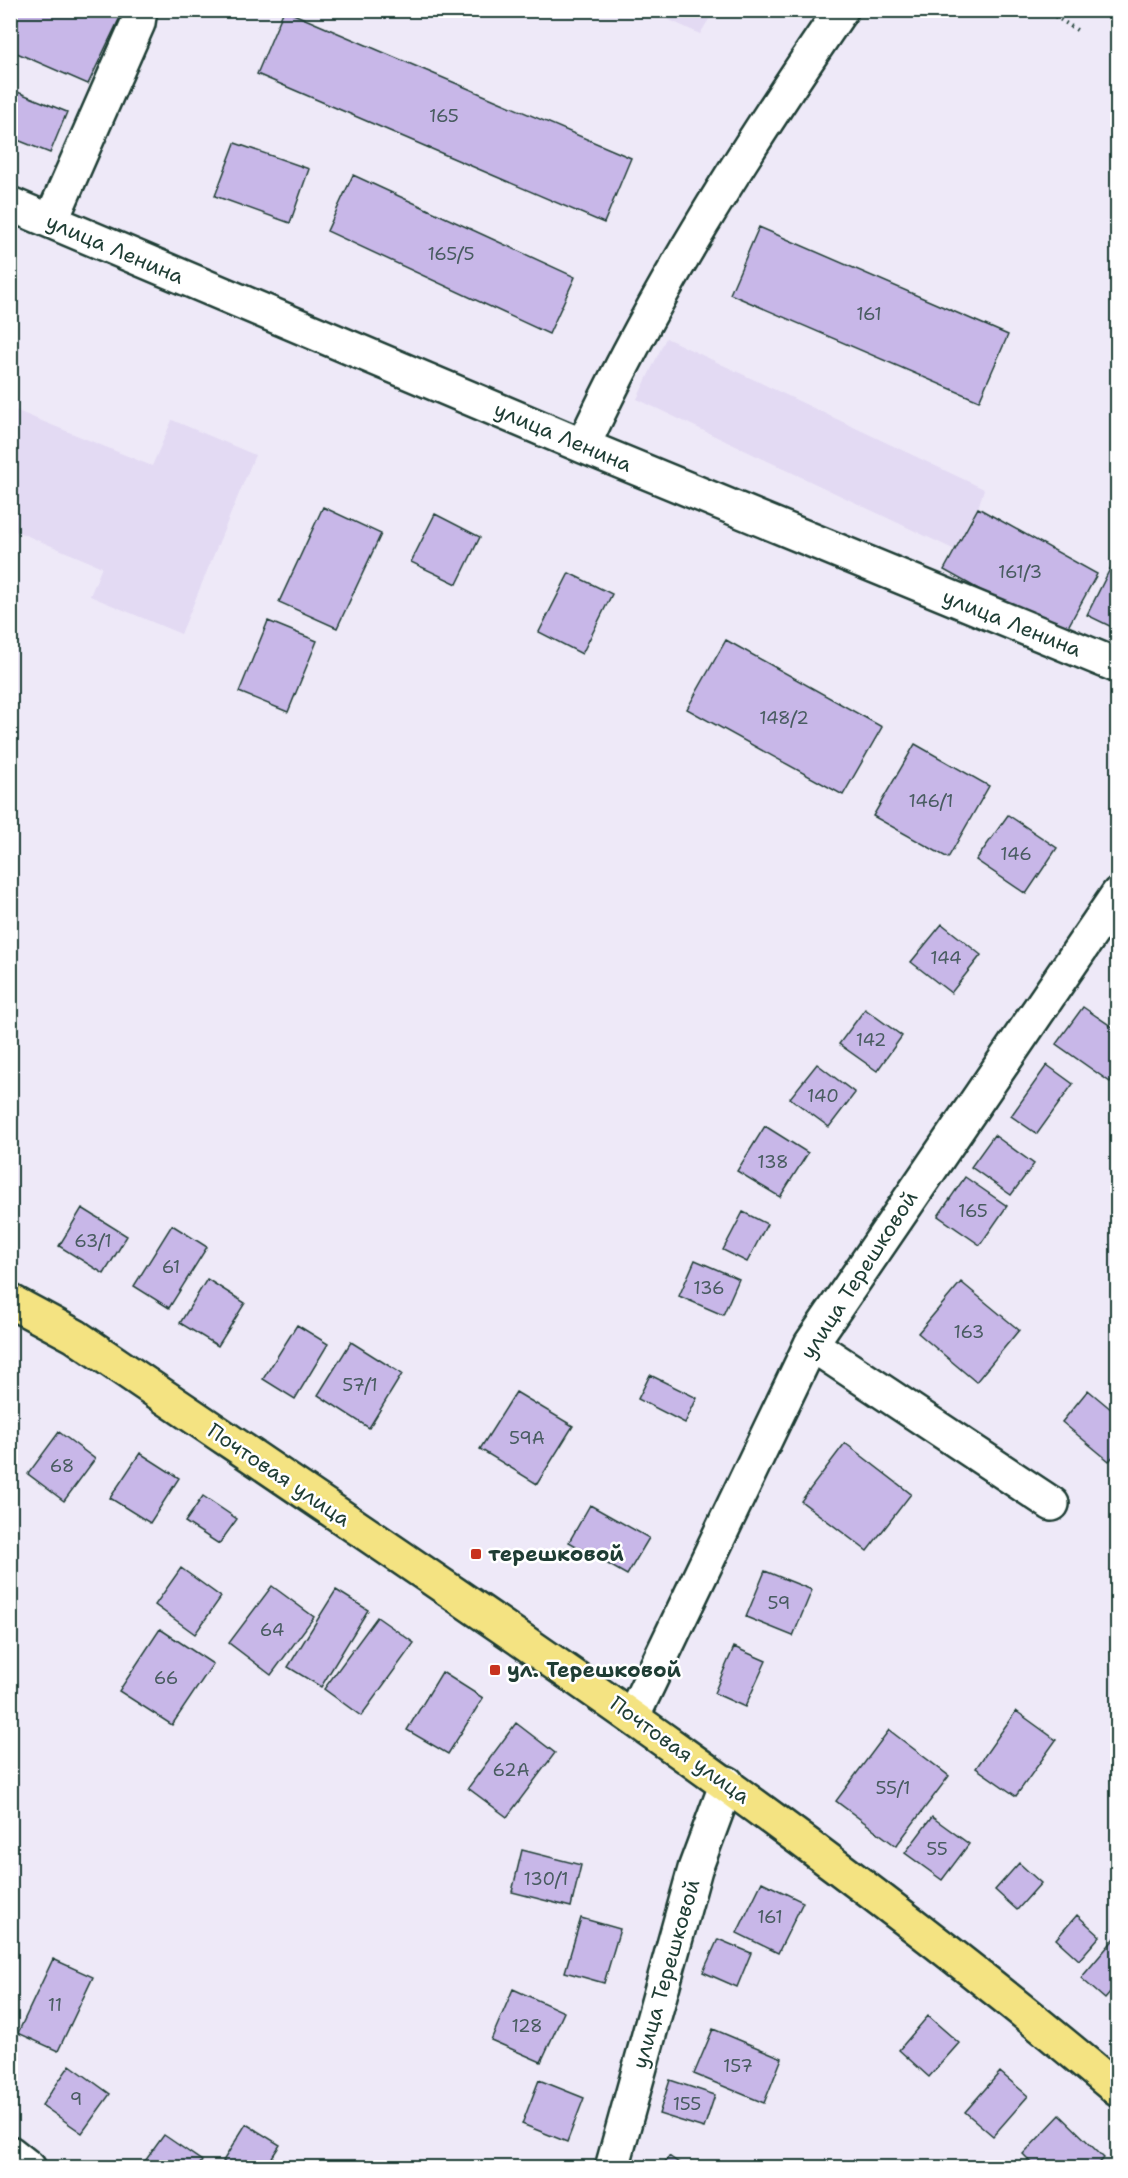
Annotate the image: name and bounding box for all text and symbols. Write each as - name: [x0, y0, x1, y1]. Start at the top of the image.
- house number: 165: [429, 104, 459, 128]
- street label: улица Ленина: [42, 207, 188, 291]
- house number: 165/5: [427, 242, 475, 266]
- house number: 161: [856, 302, 882, 326]
- street label: улица Ленина: [490, 395, 636, 479]
- house number: 161/3: [998, 560, 1042, 584]
- street label: улица Ленина: [938, 582, 1086, 664]
- house number: 148/2: [759, 706, 809, 730]
- house number: 146/1: [908, 789, 954, 813]
- house number: 146: [1000, 842, 1032, 866]
- house number: 144: [930, 946, 962, 970]
- house number: 142: [856, 1028, 886, 1052]
- house number: 140: [807, 1084, 839, 1108]
- house number: 138: [757, 1150, 789, 1174]
- street label: улица Терешковой: [794, 1185, 924, 1365]
- house number: 165: [958, 1199, 988, 1223]
- house number: 63/1: [74, 1229, 112, 1253]
- house number: 61: [162, 1255, 180, 1279]
- house number: 136: [693, 1276, 725, 1300]
- house number: 163: [954, 1320, 984, 1344]
- house number: 57/1: [342, 1373, 378, 1397]
- street label: Почтовая улица: [202, 1417, 356, 1533]
- house number: 59А: [509, 1426, 545, 1450]
- house number: 68: [50, 1454, 74, 1478]
- place label: терешковой: [488, 1540, 624, 1568]
- marker: терешковой: [469, 1547, 483, 1561]
- house number: 59: [768, 1591, 790, 1615]
- house number: 64: [260, 1618, 284, 1642]
- place label: ул. Терешковой: [507, 1656, 682, 1684]
- marker: ул. Терешковой: [488, 1663, 502, 1677]
- house number: 66: [154, 1666, 178, 1690]
- street label: Почтовая улица: [604, 1690, 756, 1810]
- house number: 62А: [492, 1758, 530, 1782]
- house number: 55/1: [875, 1776, 911, 1800]
- house number: 55: [926, 1837, 948, 1861]
- house number: 130/1: [524, 1867, 568, 1891]
- street label: улица Терешковой: [626, 1876, 706, 2072]
- house number: 161: [757, 1905, 783, 1929]
- house number: 11: [48, 1993, 62, 2017]
- house number: 128: [511, 2014, 543, 2038]
- house number: 157: [723, 2054, 753, 2078]
- house number: 9: [70, 2087, 82, 2111]
- house number: 155: [673, 2092, 701, 2116]

